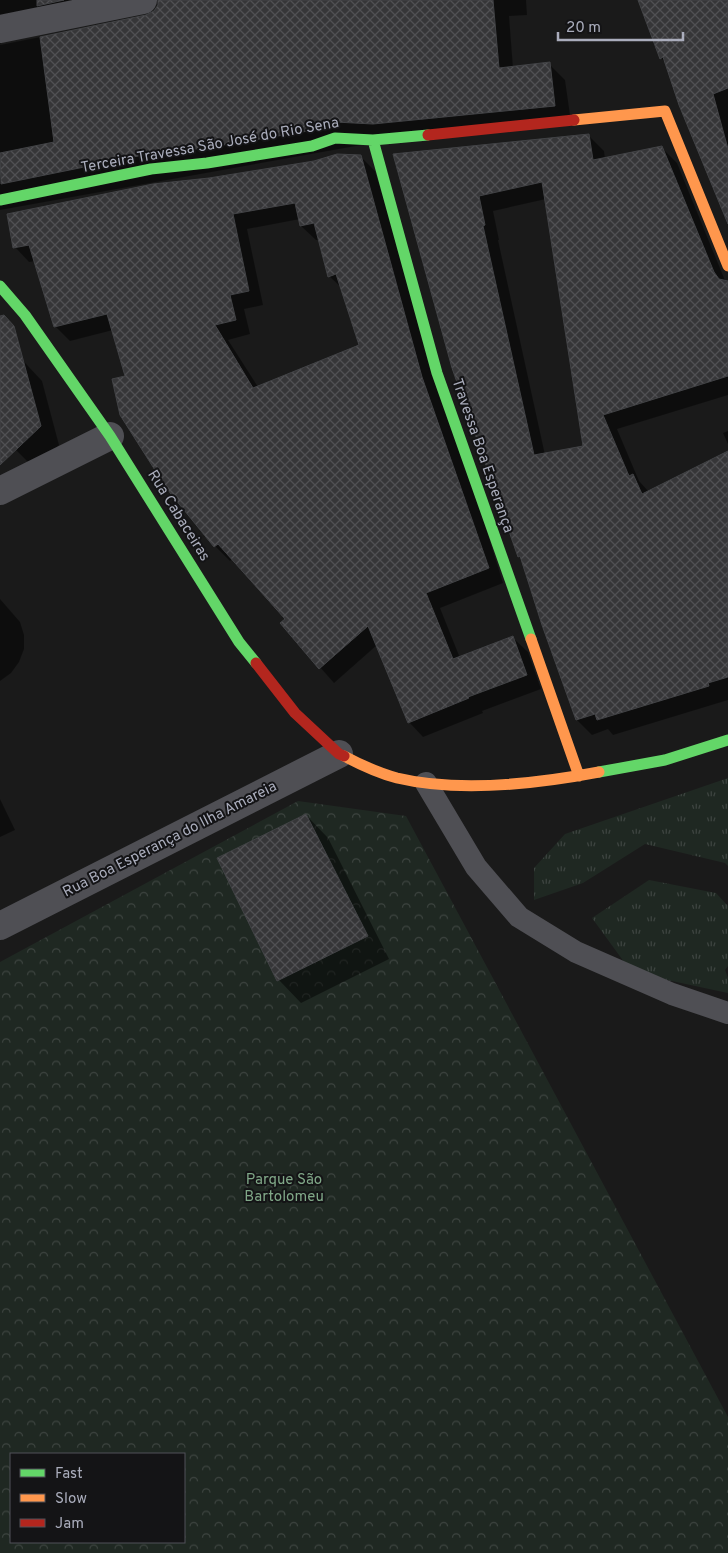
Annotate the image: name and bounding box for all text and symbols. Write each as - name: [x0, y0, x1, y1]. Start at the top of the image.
- scale bar: [558, 10, 683, 42]
- text: 20 m: [566, 19, 601, 38]
- street label: Terceira Travessa São José do Rio Sena: [80, 114, 340, 178]
- street label: Travessa Boa Esperança: [447, 376, 517, 536]
- street label: Rua Cabaceiras: [142, 467, 214, 565]
- street label: Rua Boa Esperança do Ilha Amareia: [60, 778, 280, 902]
- park label: Parque São Bartolomeu: [244, 1171, 324, 1207]
- legend: [10, 1453, 185, 1543]
- text: Fast: [55, 1465, 83, 1484]
- text: Slow: [55, 1490, 87, 1509]
- text: Jam: [55, 1515, 84, 1534]

